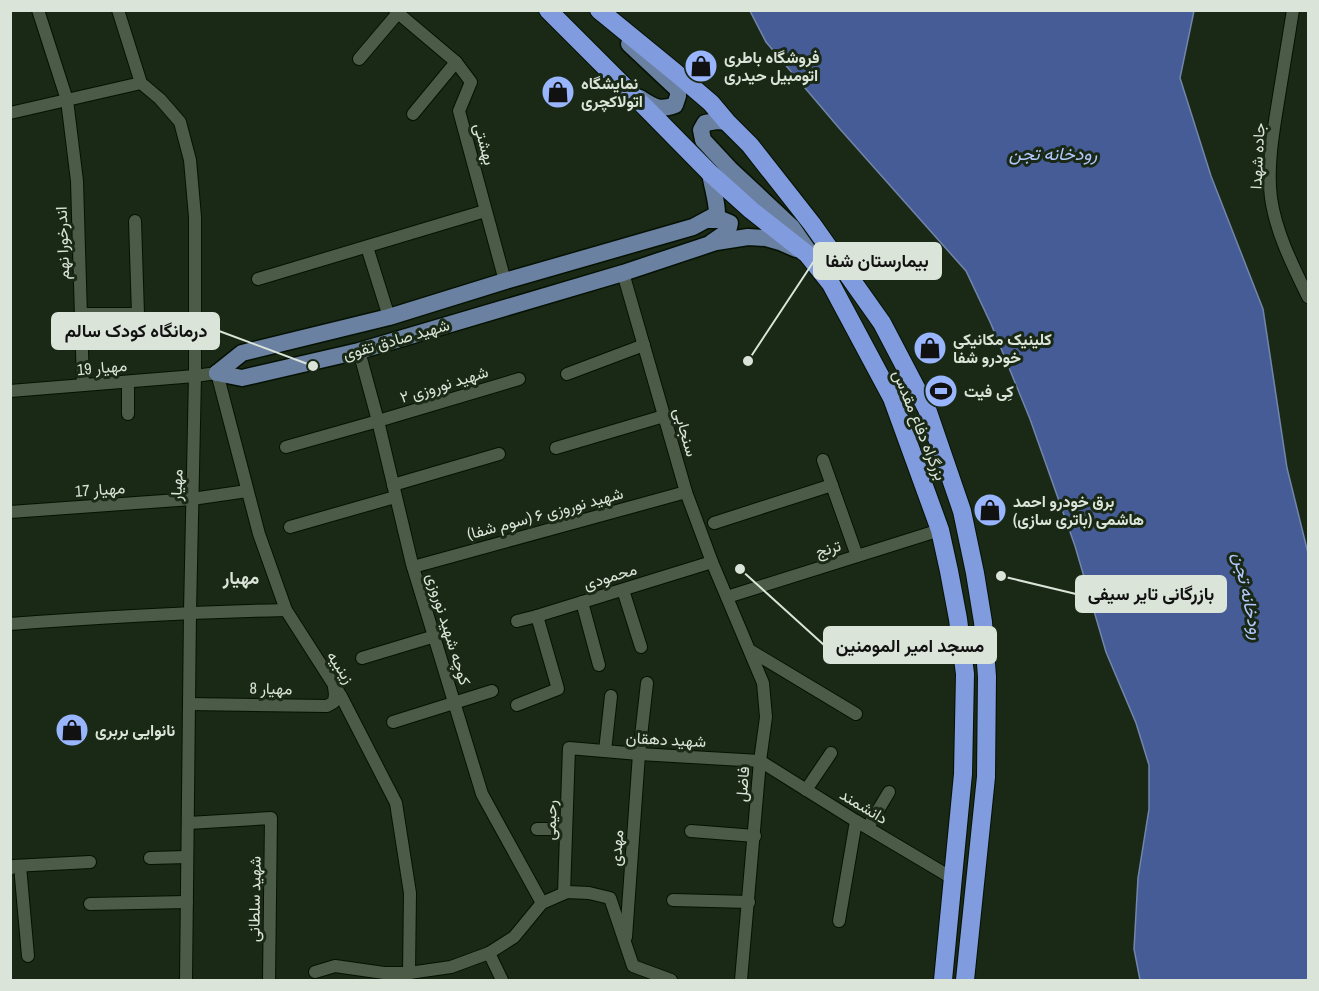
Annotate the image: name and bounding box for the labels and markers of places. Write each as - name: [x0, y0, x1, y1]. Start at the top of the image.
- place label: فروشگاه باطری اتومبیل حیدری: [724, 46, 820, 86]
- shop icon: فروشگاه باطری اتومبیل حیدری: [683, 48, 719, 84]
- place label: نمایشگاه اتولاکچری: [581, 72, 643, 113]
- shop icon: نمایشگاه اتولاکچری: [540, 74, 576, 110]
- callout: بیمارستان شفا: [814, 243, 941, 279]
- callout: درمانگاه کودک سالم: [52, 313, 219, 349]
- place label: کلینیک مکانیکی خودرو شفا: [953, 328, 1052, 368]
- shop icon: کلینیک مکانیکی خودرو شفا: [912, 330, 948, 366]
- sports icon: کِی فیت: [923, 373, 959, 409]
- place label: کِی فیت: [964, 380, 1014, 402]
- place label: برق خودرو احمد هاشمی (باتری سازی): [1013, 490, 1144, 530]
- shop icon: برق خودرو احمد هاشمی (باتری سازی): [972, 492, 1008, 528]
- callout: بازرگانی تایر سیفی: [1076, 576, 1226, 612]
- callout: مسجد امیر المومنین: [824, 627, 996, 663]
- shop icon: نانوایی بربری: [54, 712, 90, 748]
- place label: نانوایی بربری: [95, 719, 176, 741]

